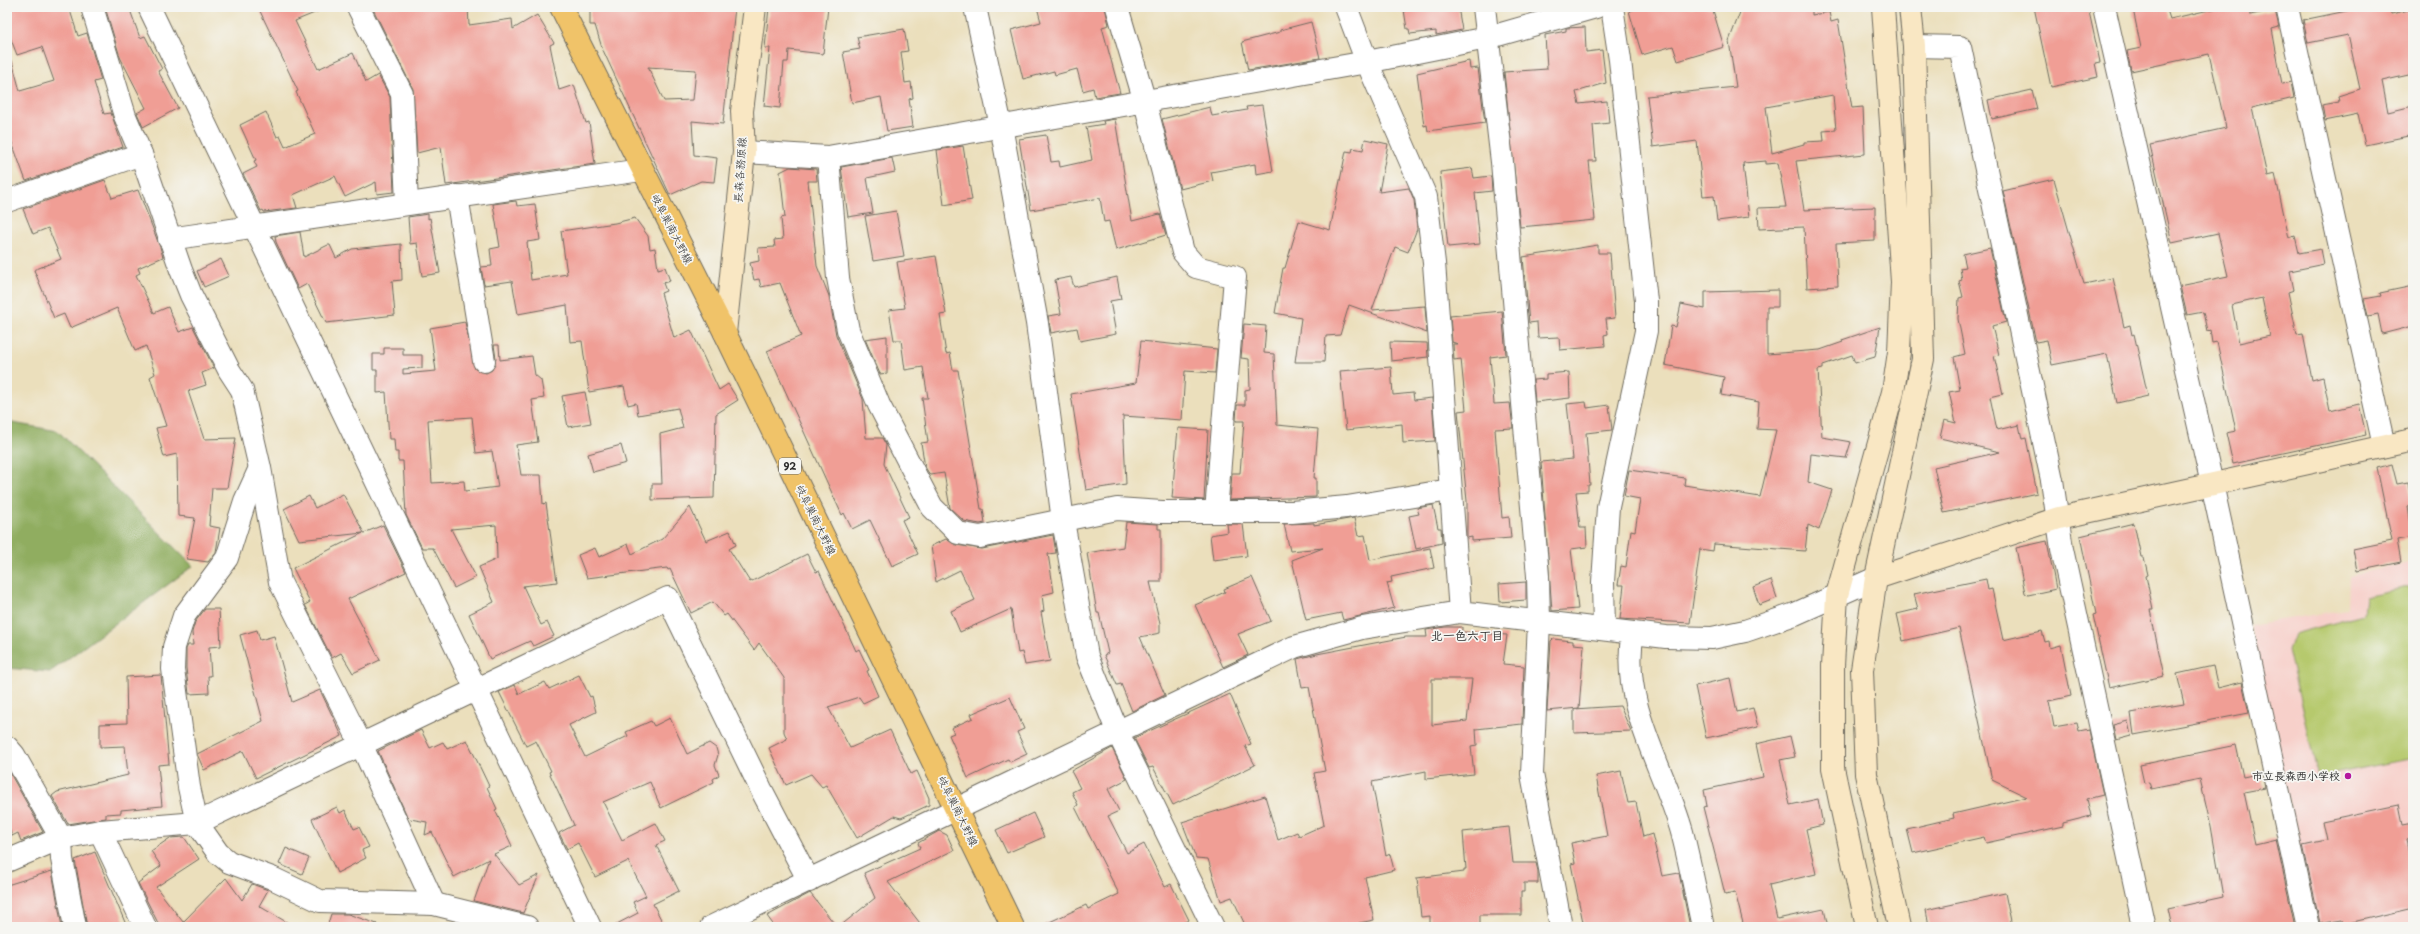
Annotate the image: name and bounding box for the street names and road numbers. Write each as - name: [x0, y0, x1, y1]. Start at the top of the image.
- street label: 長森各務原線: [729, 136, 750, 203]
- street label: 岐阜巣南大野線: [647, 191, 697, 267]
- road number: 92: [779, 458, 801, 474]
- street label: 岐阜巣南大野線: [792, 481, 841, 558]
- street label: 岐阜巣南大野線: [934, 772, 983, 849]

